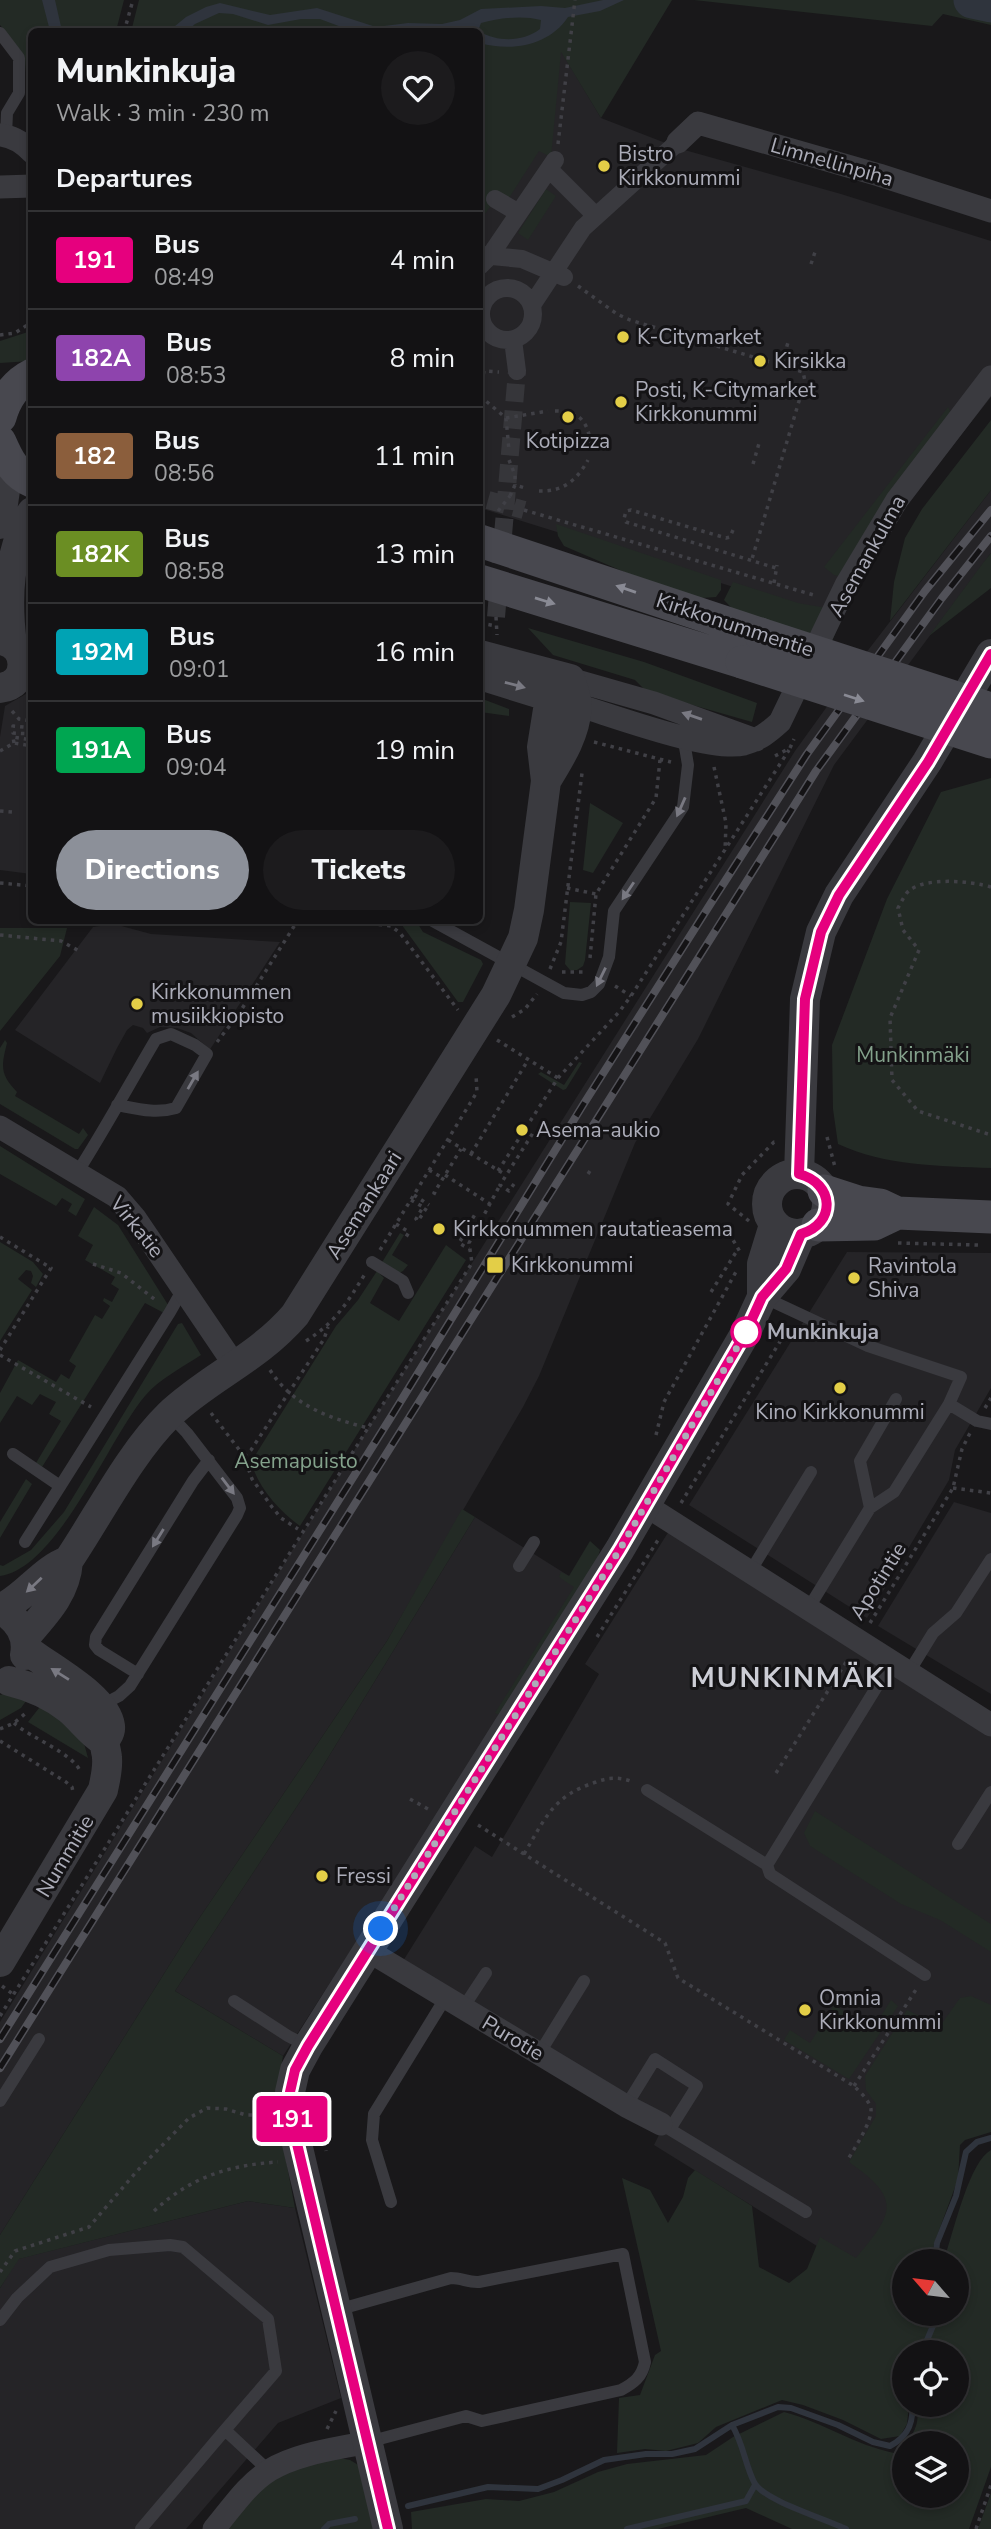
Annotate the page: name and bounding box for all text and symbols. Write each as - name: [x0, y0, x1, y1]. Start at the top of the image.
- text: Munkinkuja: [56, 49, 236, 94]
- button: heart: [381, 51, 455, 125]
- text: Walk · 3 min · 230 m: [56, 98, 269, 129]
- street label: Limnellinpiha: [767, 131, 897, 193]
- place label: Bistro Kirkkonummi: [618, 140, 740, 192]
- marker: Bistro Kirkkonummi: [596, 158, 612, 174]
- text: Departures: [56, 161, 192, 196]
- text: Bus: [154, 227, 200, 262]
- text: 4 min: [390, 243, 455, 278]
- text: 191: [73, 244, 116, 276]
- text: 08:49: [154, 262, 214, 293]
- place label: K-Citymarket: [637, 323, 762, 351]
- text: Bus: [166, 325, 212, 360]
- marker: K-Citymarket: [615, 329, 631, 345]
- text: 8 min: [390, 341, 455, 376]
- text: 182A: [70, 342, 131, 374]
- place label: Kirsikka: [774, 347, 846, 375]
- marker: Kirsikka: [752, 353, 768, 369]
- text: 08:53: [166, 360, 227, 391]
- place label: Posti, K-Citymarket Kirkkonummi: [635, 376, 817, 428]
- marker: Posti, K-Citymarket Kirkkonummi: [613, 394, 629, 410]
- marker: Kotipizza: [560, 409, 576, 425]
- text: Bus: [154, 423, 200, 458]
- place label: Kotipizza: [526, 427, 610, 455]
- text: 11 min: [374, 439, 455, 474]
- text: 182: [73, 440, 116, 472]
- text: 08:56: [154, 458, 214, 489]
- street label: Asemankulma: [822, 490, 912, 622]
- text: Bus: [164, 521, 210, 556]
- text: 13 min: [374, 537, 455, 572]
- text: 182K: [70, 538, 129, 570]
- text: 08:58: [164, 556, 225, 587]
- one-way arrow: [615, 583, 636, 594]
- street label: Kirkkonummentie: [653, 586, 817, 664]
- one-way arrow: [534, 597, 555, 607]
- text: Bus: [169, 619, 215, 654]
- text: 16 min: [374, 635, 455, 670]
- text: 192M: [70, 636, 134, 668]
- text: 09:01: [169, 654, 230, 685]
- one-way arrow: [505, 681, 526, 691]
- one-way arrow: [843, 693, 864, 704]
- one-way arrow: [681, 710, 702, 721]
- text: Bus: [166, 717, 212, 752]
- text: 19 min: [374, 733, 455, 768]
- text: 191A: [70, 734, 131, 766]
- text: 09:04: [166, 752, 227, 783]
- one-way arrow: [675, 797, 687, 817]
- button: Directions: [56, 830, 249, 910]
- button: Tickets: [263, 830, 455, 910]
- one-way arrow: [622, 881, 635, 900]
- one-way arrow: [595, 967, 607, 987]
- place label: Kirkkonummen musiikkiopisto: [151, 978, 292, 1030]
- marker: Kirkkonummen musiikkiopisto: [129, 996, 145, 1012]
- park label: Munkinmäki: [856, 1041, 970, 1069]
- one-way arrow: [187, 1070, 199, 1089]
- place label: Asema-aukio: [536, 1116, 660, 1144]
- marker: Asema-aukio: [514, 1122, 530, 1138]
- street label: Asemankaari: [320, 1146, 408, 1264]
- street label: Virkatie: [103, 1190, 170, 1264]
- place label: Kirkkonummen rautatieasema: [453, 1215, 733, 1243]
- marker: Kirkkonummen rautatieasema: [431, 1221, 447, 1237]
- place label: Kirkkonummi: [511, 1251, 633, 1279]
- place label: Ravintola Shiva: [868, 1252, 957, 1304]
- marker: Kirkkonummi: [485, 1255, 505, 1275]
- marker: Ravintola Shiva: [846, 1270, 862, 1286]
- marker: Munkinkuja: [731, 1317, 761, 1347]
- place label: Munkinkuja: [767, 1318, 879, 1346]
- marker: Kino Kirkkonummi: [832, 1380, 848, 1396]
- place label: Kino Kirkkonummi: [755, 1398, 925, 1426]
- park label: Asemapuisto: [234, 1447, 358, 1475]
- one-way arrow: [221, 1477, 236, 1495]
- one-way arrow: [151, 1528, 164, 1547]
- street label: Apotintie: [843, 1537, 913, 1625]
- one-way arrow: [26, 1577, 43, 1594]
- district label: MUNKINMÄKI: [691, 1659, 895, 1697]
- one-way arrow: [50, 1668, 70, 1681]
- street label: Nummitie: [29, 1810, 101, 1902]
- place label: Fressi: [336, 1862, 391, 1890]
- marker: Fressi: [314, 1868, 330, 1884]
- your location: [363, 1911, 398, 1946]
- place label: Omnia Kirkkonummi: [819, 1984, 941, 2036]
- marker: Omnia Kirkkonummi: [797, 2002, 813, 2018]
- street label: Purotie: [477, 2009, 549, 2067]
- line badge: 191: [252, 2096, 332, 2142]
- text: 191: [270, 2103, 314, 2135]
- north arrow: [892, 2249, 970, 2326]
- map controls: [892, 2249, 969, 2508]
- button: locate: [892, 2340, 969, 2417]
- button: layers: [892, 2431, 969, 2508]

